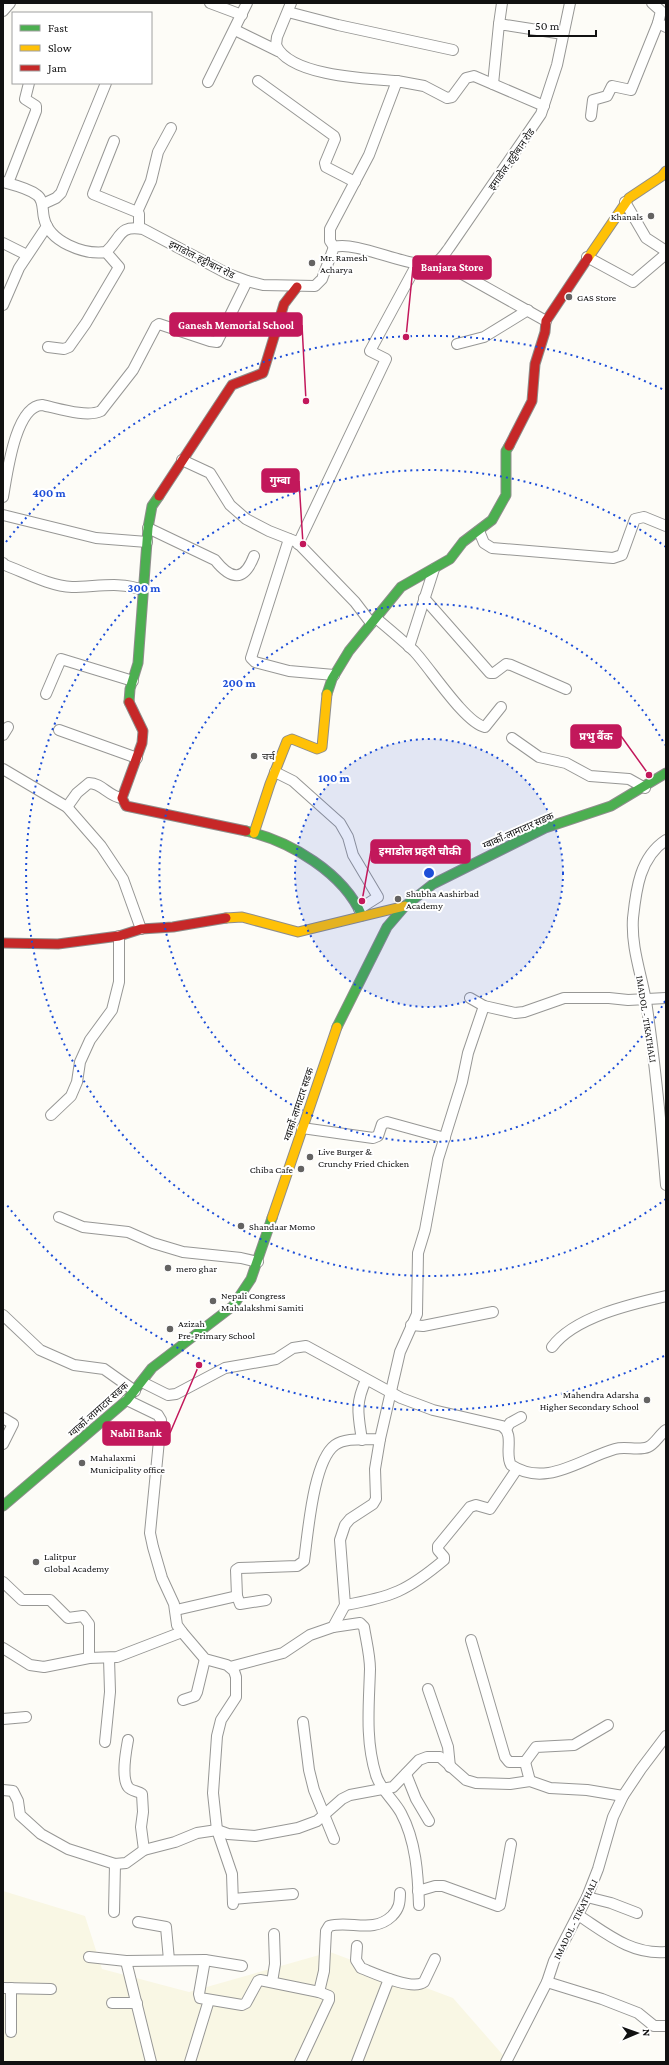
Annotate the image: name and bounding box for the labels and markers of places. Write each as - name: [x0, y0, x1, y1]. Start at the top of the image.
- place label: Khanals: [611, 211, 643, 222]
- marker: Khanals: [646, 211, 656, 221]
- place label: Mr. Ramesh Acharya: [320, 252, 368, 275]
- callout: Banjara Store: [413, 256, 491, 279]
- marker: Mr. Ramesh Acharya: [307, 258, 317, 268]
- marker: GAS Store: [564, 292, 574, 302]
- place label: GAS Store: [577, 292, 617, 303]
- callout: Ganesh Memorial School: [170, 313, 302, 336]
- callout: गुम्बा: [262, 469, 299, 492]
- callout: प्रभु बैंक: [571, 725, 621, 748]
- marker: चर्च: [249, 751, 259, 761]
- place label: चर्च: [262, 751, 276, 762]
- callout: इमाडोल प्रहरी चौकी: [371, 840, 470, 863]
- centre of rings: [422, 866, 436, 880]
- place label: Shubha Aashirbad Academy: [406, 888, 480, 911]
- marker: Shubha Aashirbad Academy: [393, 894, 403, 904]
- place label: Live Burger & Crunchy Fried Chicken: [318, 1146, 410, 1169]
- marker: Live Burger & Crunchy Fried Chicken: [305, 1152, 315, 1162]
- place label: Chiba Cafe: [250, 1164, 294, 1175]
- marker: Chiba Cafe: [296, 1164, 306, 1174]
- marker: Shandaar Momo: [236, 1221, 246, 1231]
- place label: Shandaar Momo: [249, 1221, 315, 1232]
- marker: mero ghar: [163, 1263, 173, 1273]
- place label: mero ghar: [176, 1263, 217, 1274]
- place label: Nepali Congress Mahalakshmi Samiti: [221, 1290, 304, 1313]
- marker: Nepali Congress Mahalakshmi Samiti: [208, 1296, 218, 1306]
- place label: Azizah Pre-Primary School: [178, 1318, 255, 1341]
- marker: Azizah Pre-Primary School: [165, 1324, 175, 1334]
- place label: Mahendra Adarsha Higher Secondary School: [540, 1389, 639, 1412]
- marker: Mahendra Adarsha Higher Secondary School: [642, 1395, 652, 1405]
- callout: Nabil Bank: [103, 1422, 170, 1445]
- place label: Mahalaxmi Municipality office: [90, 1452, 166, 1475]
- marker: Mahalaxmi Municipality office: [77, 1458, 87, 1468]
- place label: Lalitpur Global Academy: [44, 1551, 109, 1574]
- marker: Lalitpur Global Academy: [31, 1557, 41, 1567]

